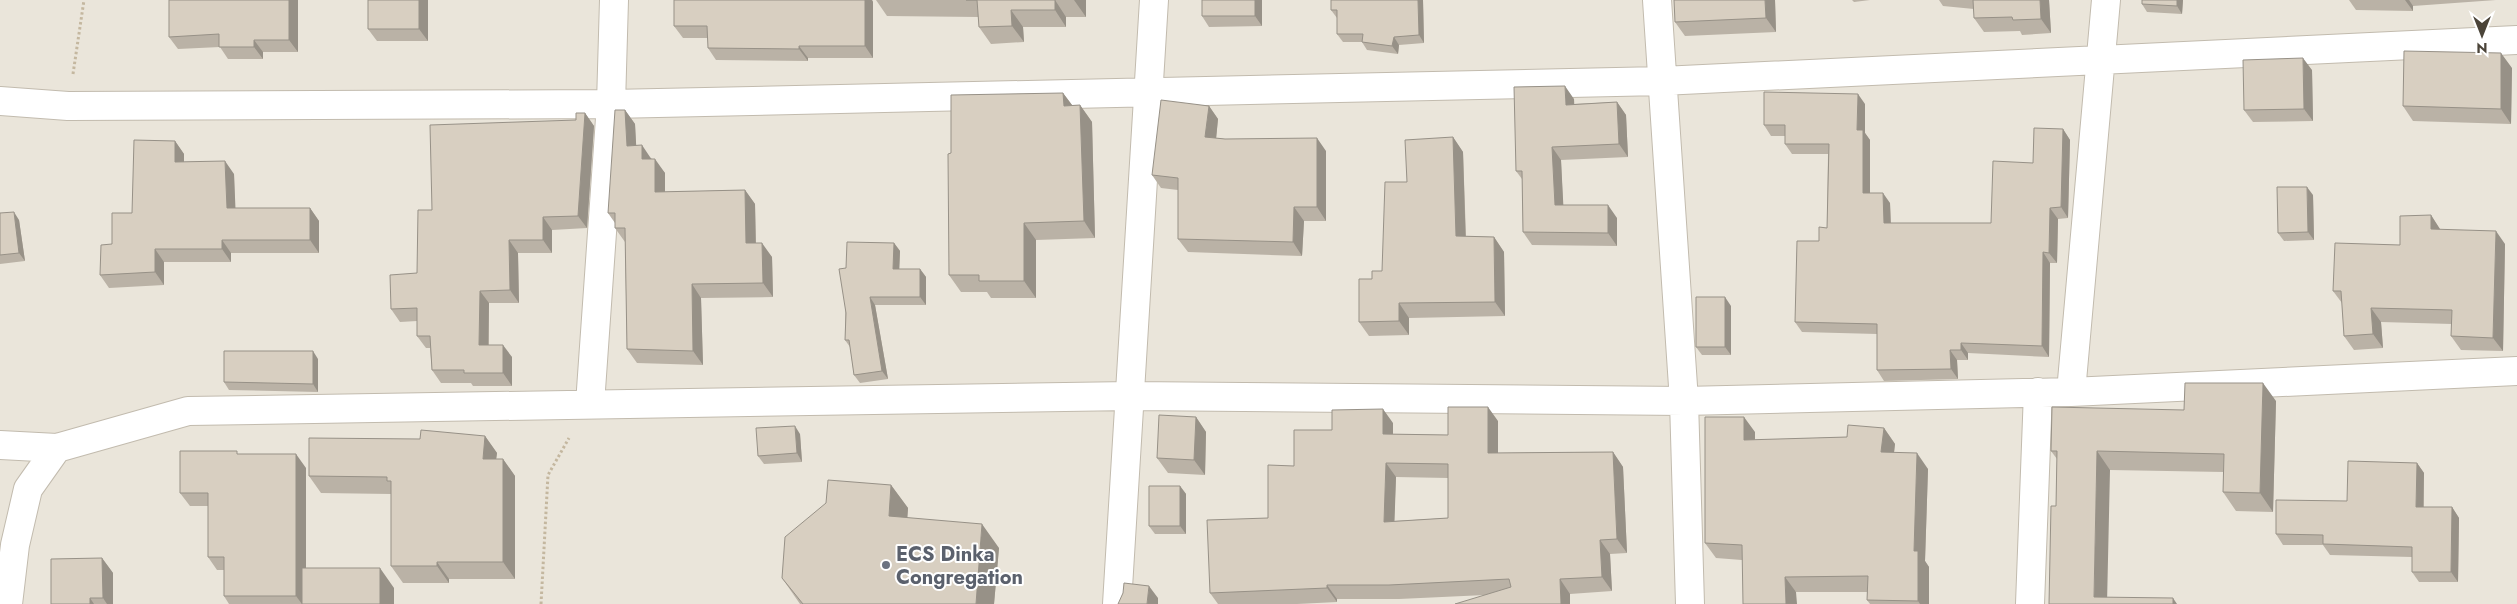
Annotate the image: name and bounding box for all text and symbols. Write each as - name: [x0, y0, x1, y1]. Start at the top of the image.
- north arrow: [2457, 10, 2507, 60]
- text: N: [2476, 38, 2488, 58]
- place label: ECS Dinka Congregation: [896, 540, 1023, 592]
- marker: ECS Dinka Congregation: [880, 559, 892, 571]

